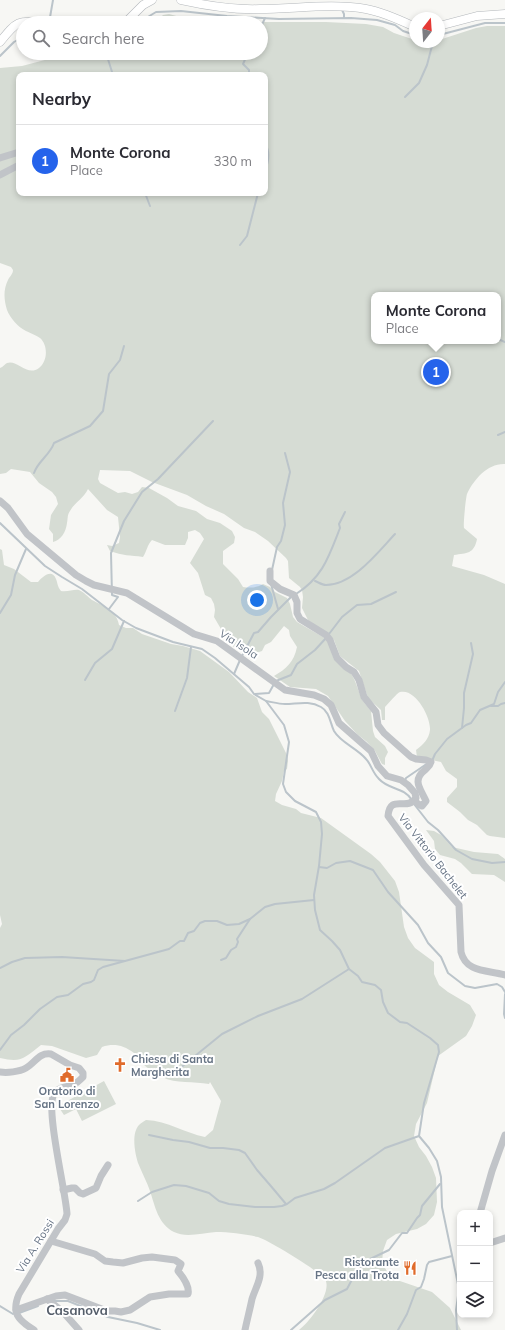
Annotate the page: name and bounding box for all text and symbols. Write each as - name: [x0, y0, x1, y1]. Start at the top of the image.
- north arrow: [409, 12, 445, 48]
- search box: [16, 16, 268, 60]
- icon: search: [30, 27, 52, 49]
- text: Search here: [62, 29, 144, 48]
- text: Nearby: [32, 88, 91, 109]
- text: Monte Corona: [70, 143, 171, 162]
- text: 1: [41, 153, 49, 169]
- text: 330 m: [214, 153, 252, 169]
- text: Place: [70, 162, 103, 178]
- popup: [371, 292, 501, 344]
- text: Monte Corona: [386, 301, 486, 320]
- text: Place: [386, 320, 418, 336]
- pin: 1: [423, 357, 449, 387]
- your location: [247, 590, 267, 610]
- street label: Via Isola: [217, 626, 261, 662]
- street label: Via Vittorio Bachelet: [395, 811, 471, 901]
- place label: Chiesa di Santa Margherita: [131, 1052, 214, 1079]
- church icon: Chiesa di Santa Margherita: [112, 1057, 128, 1073]
- public building icon: Oratorio di San Lorenzo: [59, 1067, 75, 1083]
- place label: Oratorio di San Lorenzo: [34, 1084, 100, 1111]
- map controls: [457, 1210, 493, 1318]
- button: +: [457, 1210, 493, 1246]
- street label: Via A. Rossi: [13, 1217, 57, 1275]
- button: −: [457, 1246, 493, 1282]
- place label: Ristorante Pesca alla Trota: [315, 1255, 399, 1282]
- restaurant icon: Ristorante Pesca alla Trota: [402, 1260, 418, 1276]
- button: layers: [457, 1282, 493, 1318]
- district label: Casanova: [46, 1302, 108, 1318]

